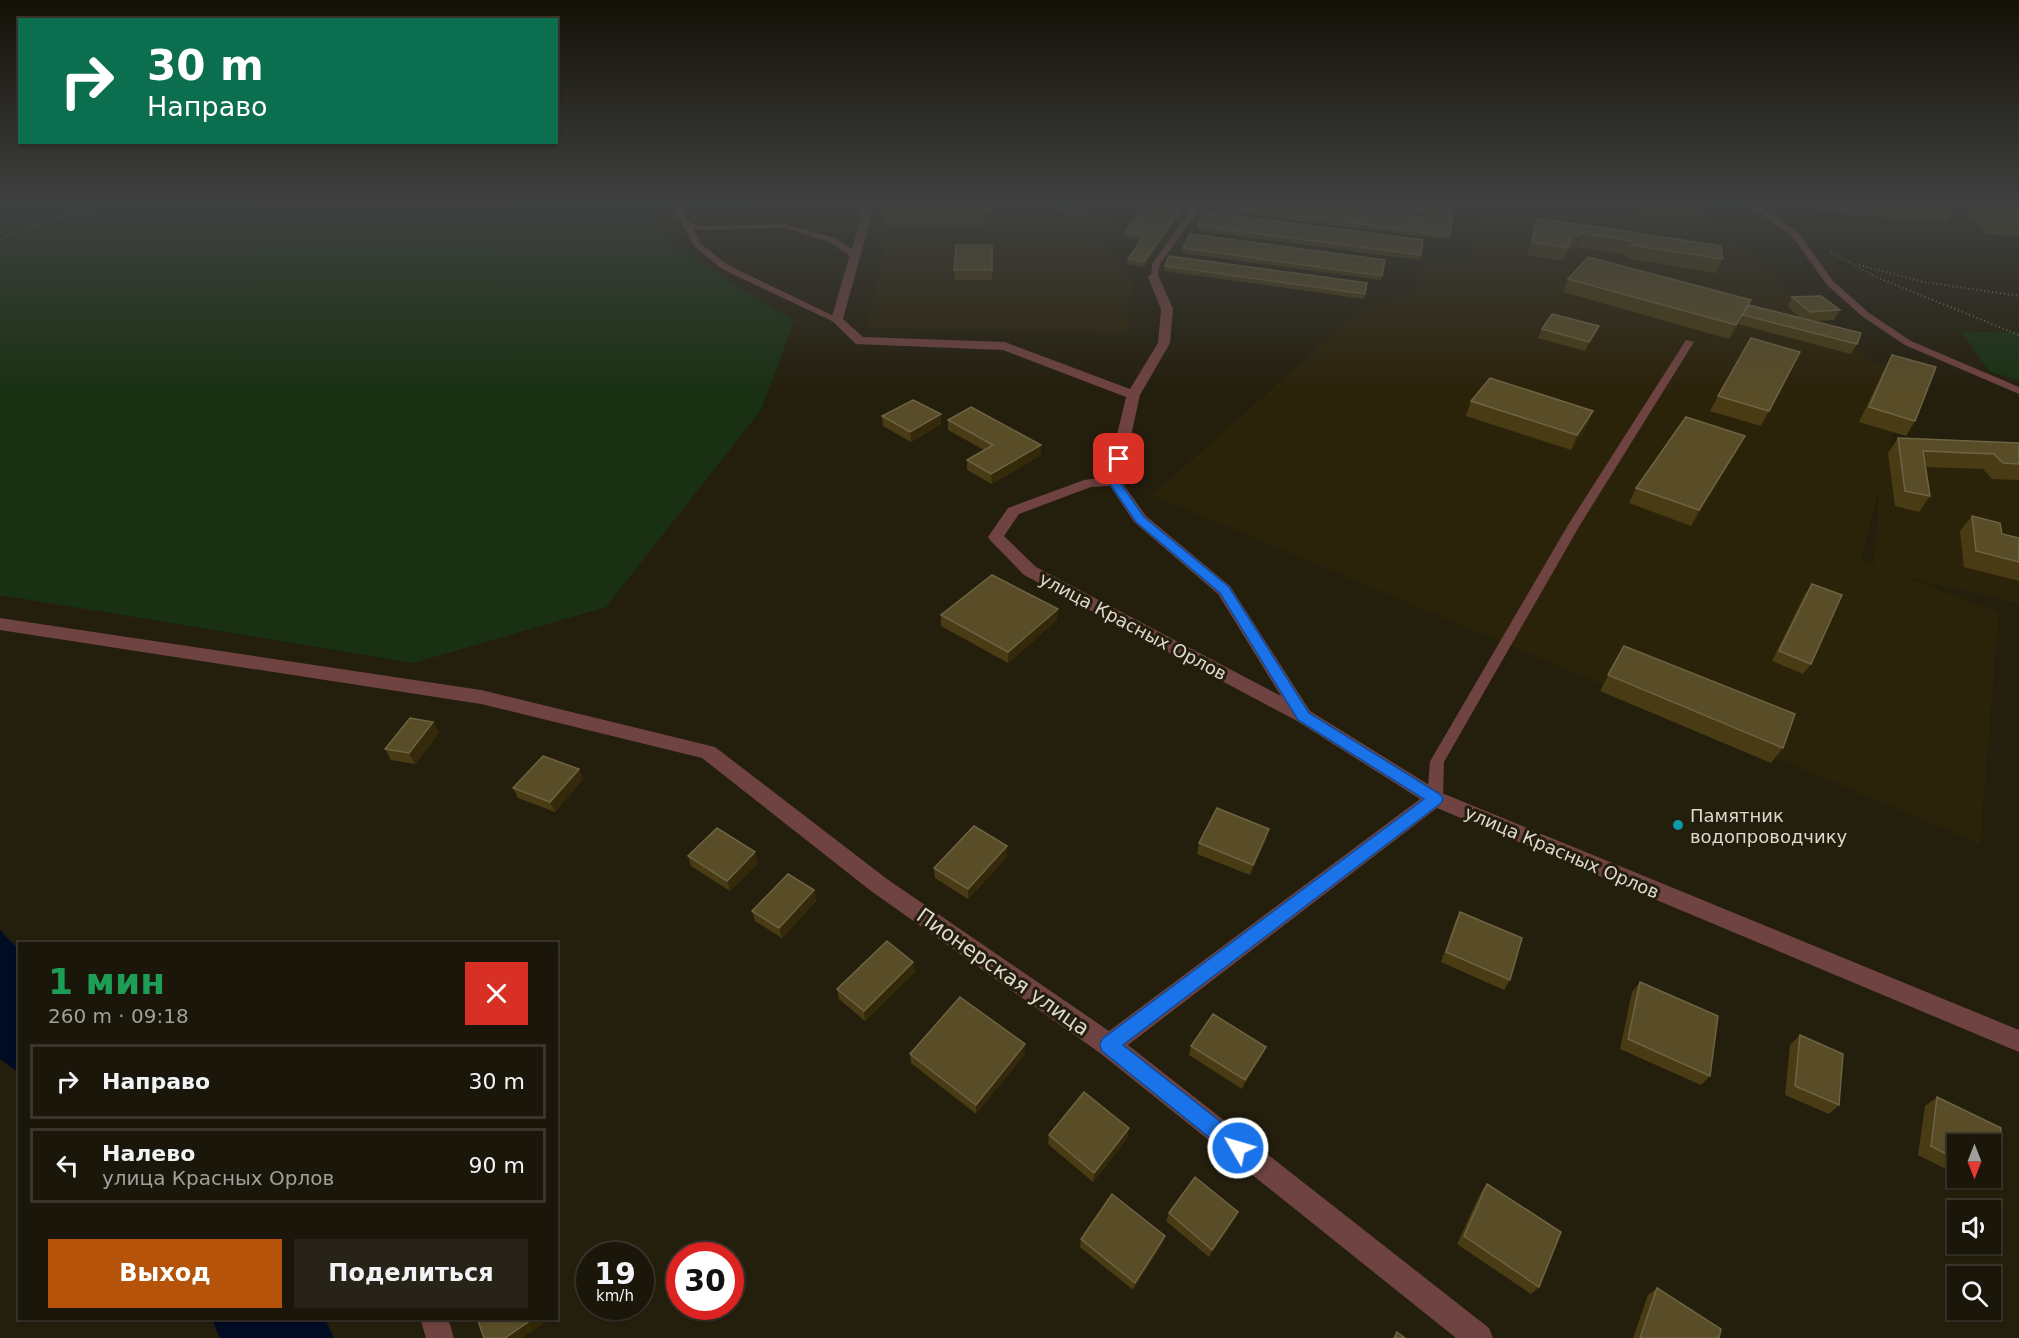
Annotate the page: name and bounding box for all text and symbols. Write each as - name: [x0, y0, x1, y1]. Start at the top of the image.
- text: 30 m: [147, 41, 264, 90]
- icon: right: [48, 42, 126, 120]
- text: Направо: [147, 91, 268, 122]
- pin: [1093, 433, 1144, 484]
- icon: arrive: [1102, 442, 1135, 475]
- street label: улица Красных Орлов: [1036, 568, 1230, 684]
- street label: улица Красных Орлов: [1462, 801, 1662, 903]
- place label: Памятник водопроводчику: [1690, 805, 1848, 847]
- marker: Памятник водопроводчику: [1671, 818, 1685, 832]
- street label: Пионерская улица: [912, 903, 1094, 1041]
- text: 1 мин: [48, 961, 165, 1002]
- button: close: [465, 962, 528, 1025]
- text: 260 m · 09:18: [48, 1004, 189, 1028]
- icon: right: [51, 1065, 84, 1098]
- text: Направо: [102, 1069, 210, 1094]
- text: 30 m: [469, 1069, 525, 1094]
- position arrow: [1206, 1116, 1270, 1180]
- north arrow: [1947, 1134, 2001, 1188]
- map controls: [1947, 1134, 2001, 1320]
- text: Налево: [102, 1141, 195, 1166]
- icon: left: [51, 1149, 84, 1182]
- text: 90 m: [469, 1153, 525, 1178]
- text: улица Красных Орлов: [102, 1166, 334, 1190]
- button: sound: [1947, 1200, 2001, 1254]
- button: Выход: [48, 1239, 282, 1308]
- button: Поделиться: [294, 1239, 528, 1308]
- speed limit sign: 30: [666, 1242, 744, 1320]
- text: 19: [594, 1256, 636, 1291]
- button: search: [1947, 1266, 2001, 1320]
- text: km/h: [596, 1287, 634, 1305]

